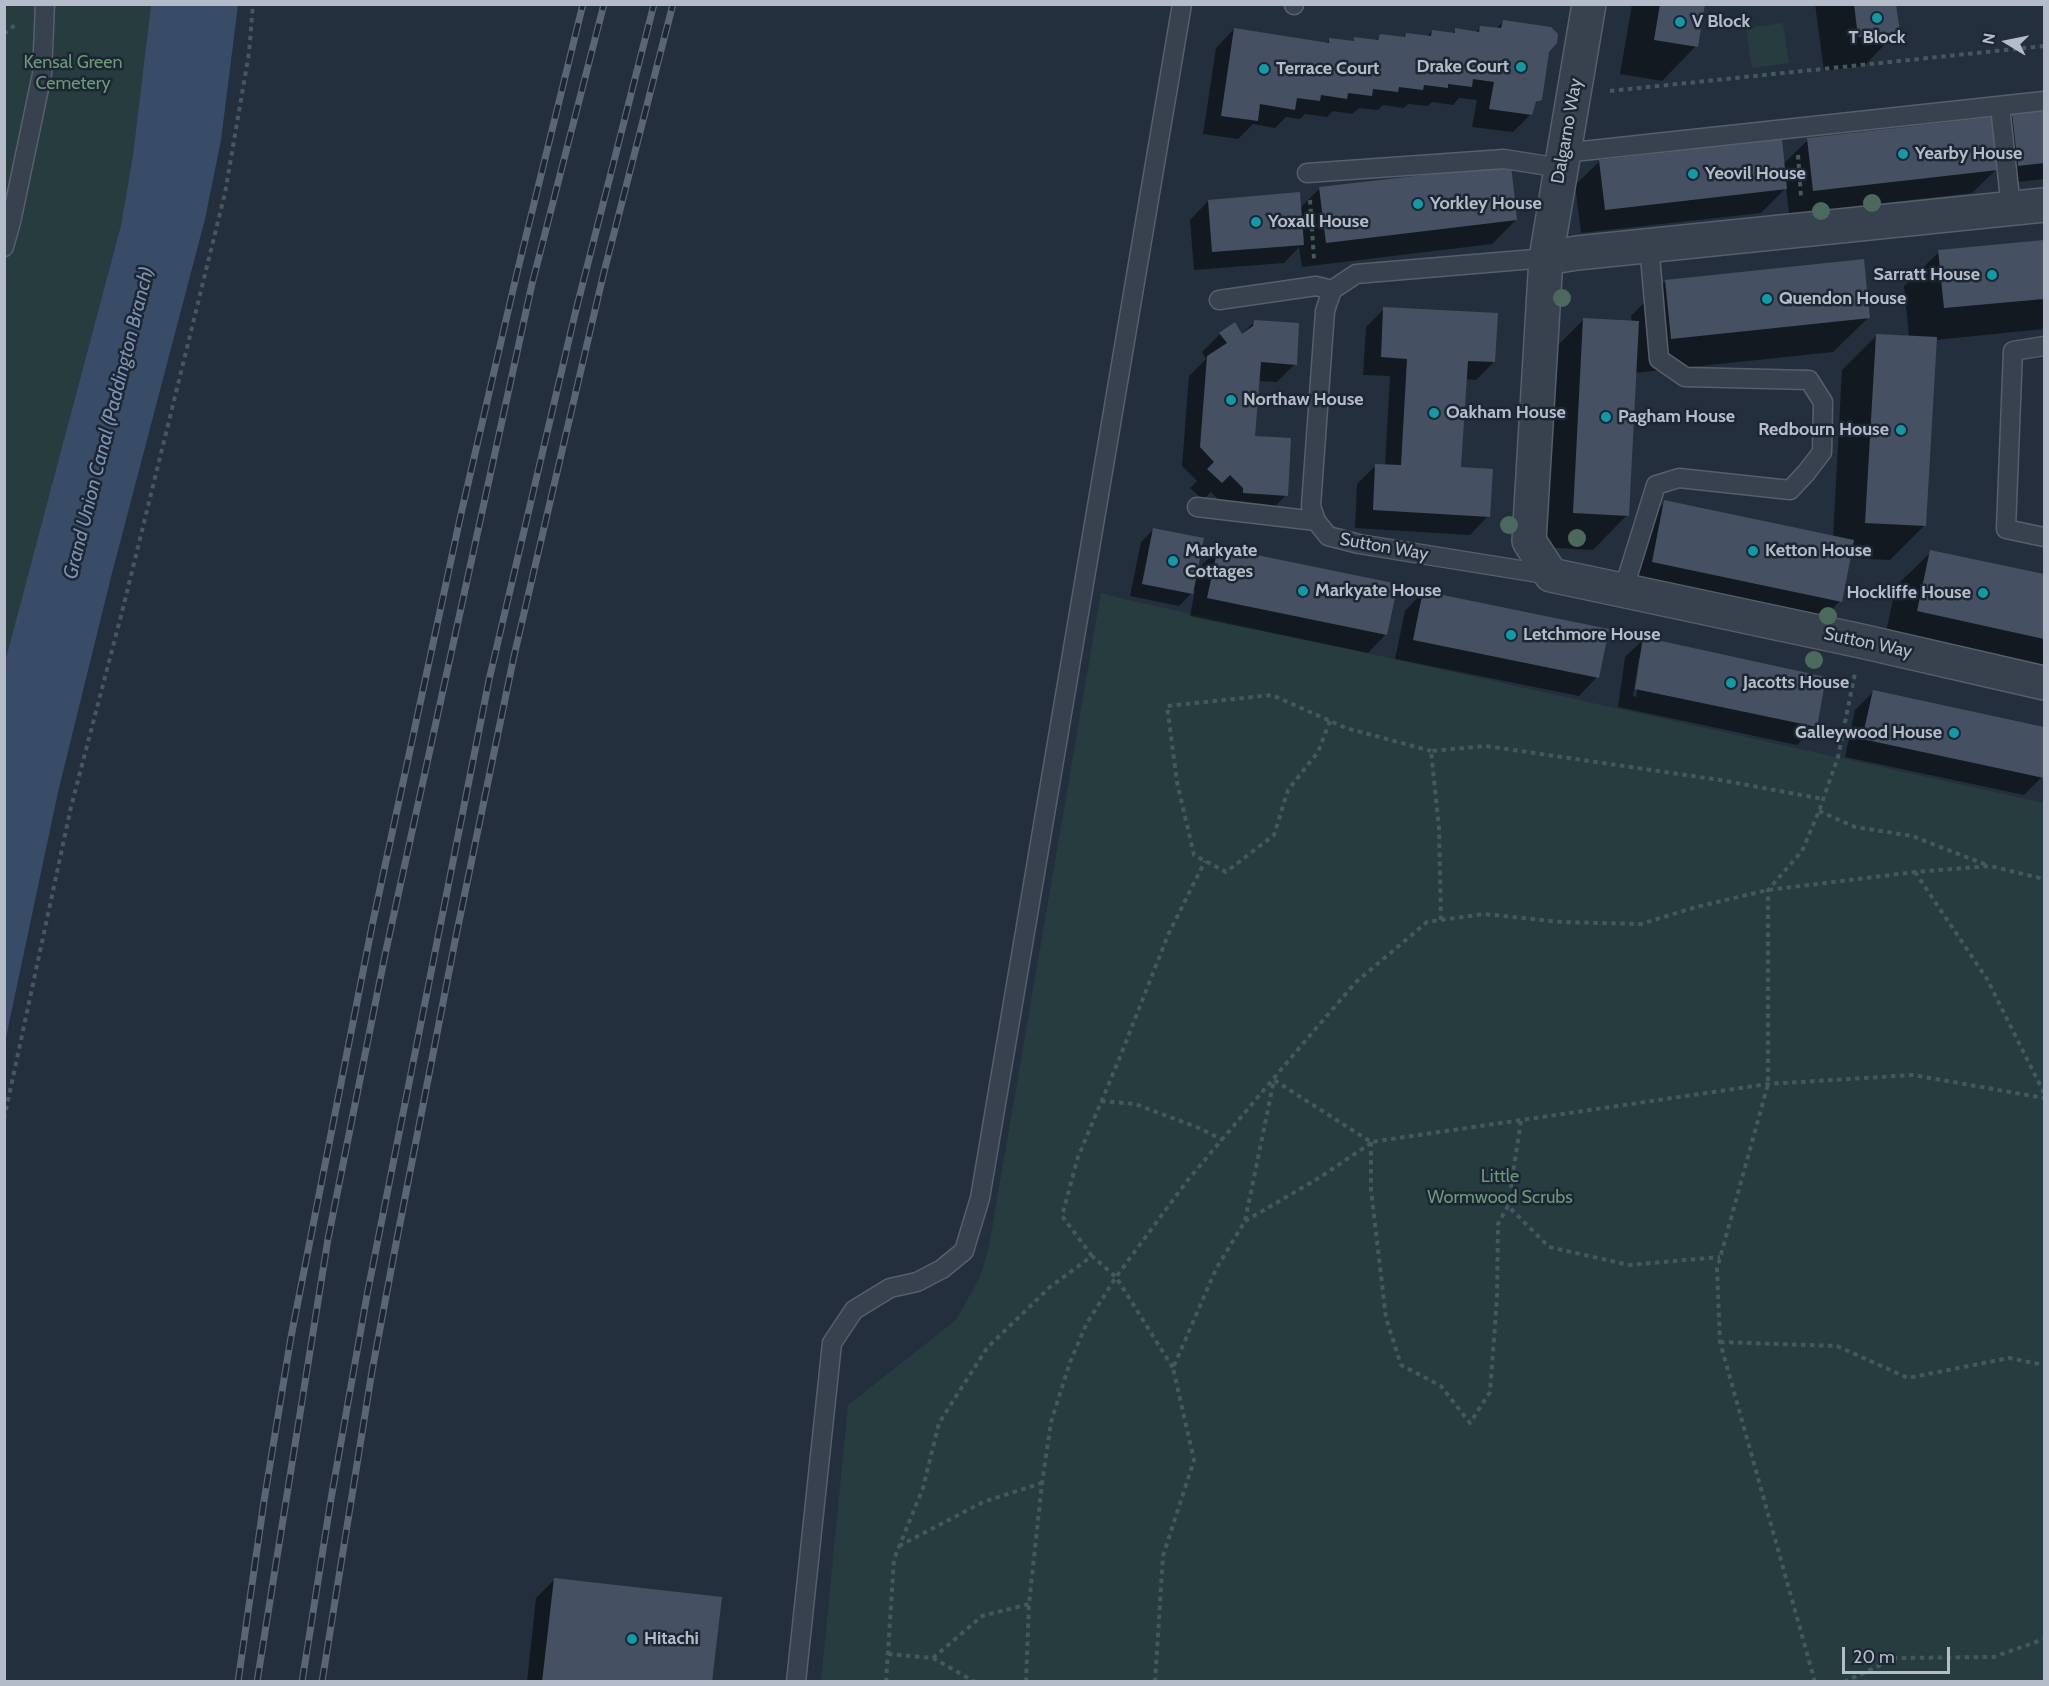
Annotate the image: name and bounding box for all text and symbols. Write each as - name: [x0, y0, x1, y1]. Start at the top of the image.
- place label: V Block: [1692, 11, 1750, 33]
- marker: T Block: [1870, 11, 1884, 25]
- north arrow: [1977, 12, 2037, 72]
- marker: V Block: [1673, 15, 1687, 29]
- place label: T Block: [1848, 27, 1906, 49]
- text: N: [1978, 32, 1999, 46]
- park label: Kensal Green Cemetery: [23, 52, 123, 94]
- place label: Drake Court: [1417, 56, 1509, 78]
- place label: Terrace Court: [1276, 58, 1379, 80]
- marker: Drake Court: [1514, 60, 1528, 74]
- marker: Terrace Court: [1257, 62, 1271, 76]
- street label: Dalgarno Way: [1547, 77, 1587, 185]
- place label: Yearby House: [1915, 143, 2022, 165]
- marker: Yearby House: [1896, 147, 1910, 161]
- place label: Yeovil House: [1705, 163, 1806, 185]
- marker: Yeovil House: [1686, 167, 1700, 181]
- place label: Yorkley House: [1430, 193, 1542, 215]
- marker: Yorkley House: [1411, 197, 1425, 211]
- place label: Yoxall House: [1268, 211, 1369, 233]
- marker: Yoxall House: [1249, 215, 1263, 229]
- water label: Grand Union Canal (Paddington Branch): [59, 264, 159, 582]
- place label: Sarratt House: [1874, 264, 1980, 286]
- marker: Sarratt House: [1985, 268, 1999, 282]
- place label: Quendon House: [1779, 288, 1906, 310]
- marker: Quendon House: [1760, 292, 1774, 306]
- place label: Northaw House: [1243, 389, 1364, 411]
- marker: Northaw House: [1224, 393, 1238, 407]
- place label: Oakham House: [1446, 402, 1566, 424]
- marker: Oakham House: [1427, 406, 1441, 420]
- place label: Pagham House: [1618, 406, 1735, 428]
- marker: Pagham House: [1599, 410, 1613, 424]
- place label: Redbourn House: [1758, 419, 1889, 441]
- marker: Redbourn House: [1894, 423, 1908, 437]
- street label: Sutton Way: [1338, 529, 1430, 565]
- place label: Markyate Cottages: [1185, 540, 1257, 582]
- place label: Ketton House: [1765, 540, 1872, 562]
- marker: Ketton House: [1746, 544, 1760, 558]
- marker: Markyate Cottages: [1166, 554, 1180, 568]
- place label: Markyate House: [1315, 580, 1441, 602]
- place label: Hockliffe House: [1846, 582, 1971, 604]
- marker: Markyate House: [1296, 584, 1310, 598]
- marker: Hockliffe House: [1976, 586, 1990, 600]
- street label: Sutton Way: [1822, 623, 1914, 663]
- place label: Letchmore House: [1523, 624, 1660, 646]
- marker: Letchmore House: [1504, 628, 1518, 642]
- place label: Jacotts House: [1743, 672, 1849, 694]
- marker: Jacotts House: [1724, 676, 1738, 690]
- place label: Galleywood House: [1795, 722, 1942, 744]
- marker: Galleywood House: [1947, 726, 1961, 740]
- park label: Little Wormwood Scrubs: [1427, 1166, 1573, 1208]
- place label: Hitachi: [644, 1628, 699, 1650]
- marker: Hitachi: [625, 1632, 639, 1646]
- scale bar: [1845, 1635, 1953, 1673]
- text: 20 m: [1853, 1646, 1895, 1668]

